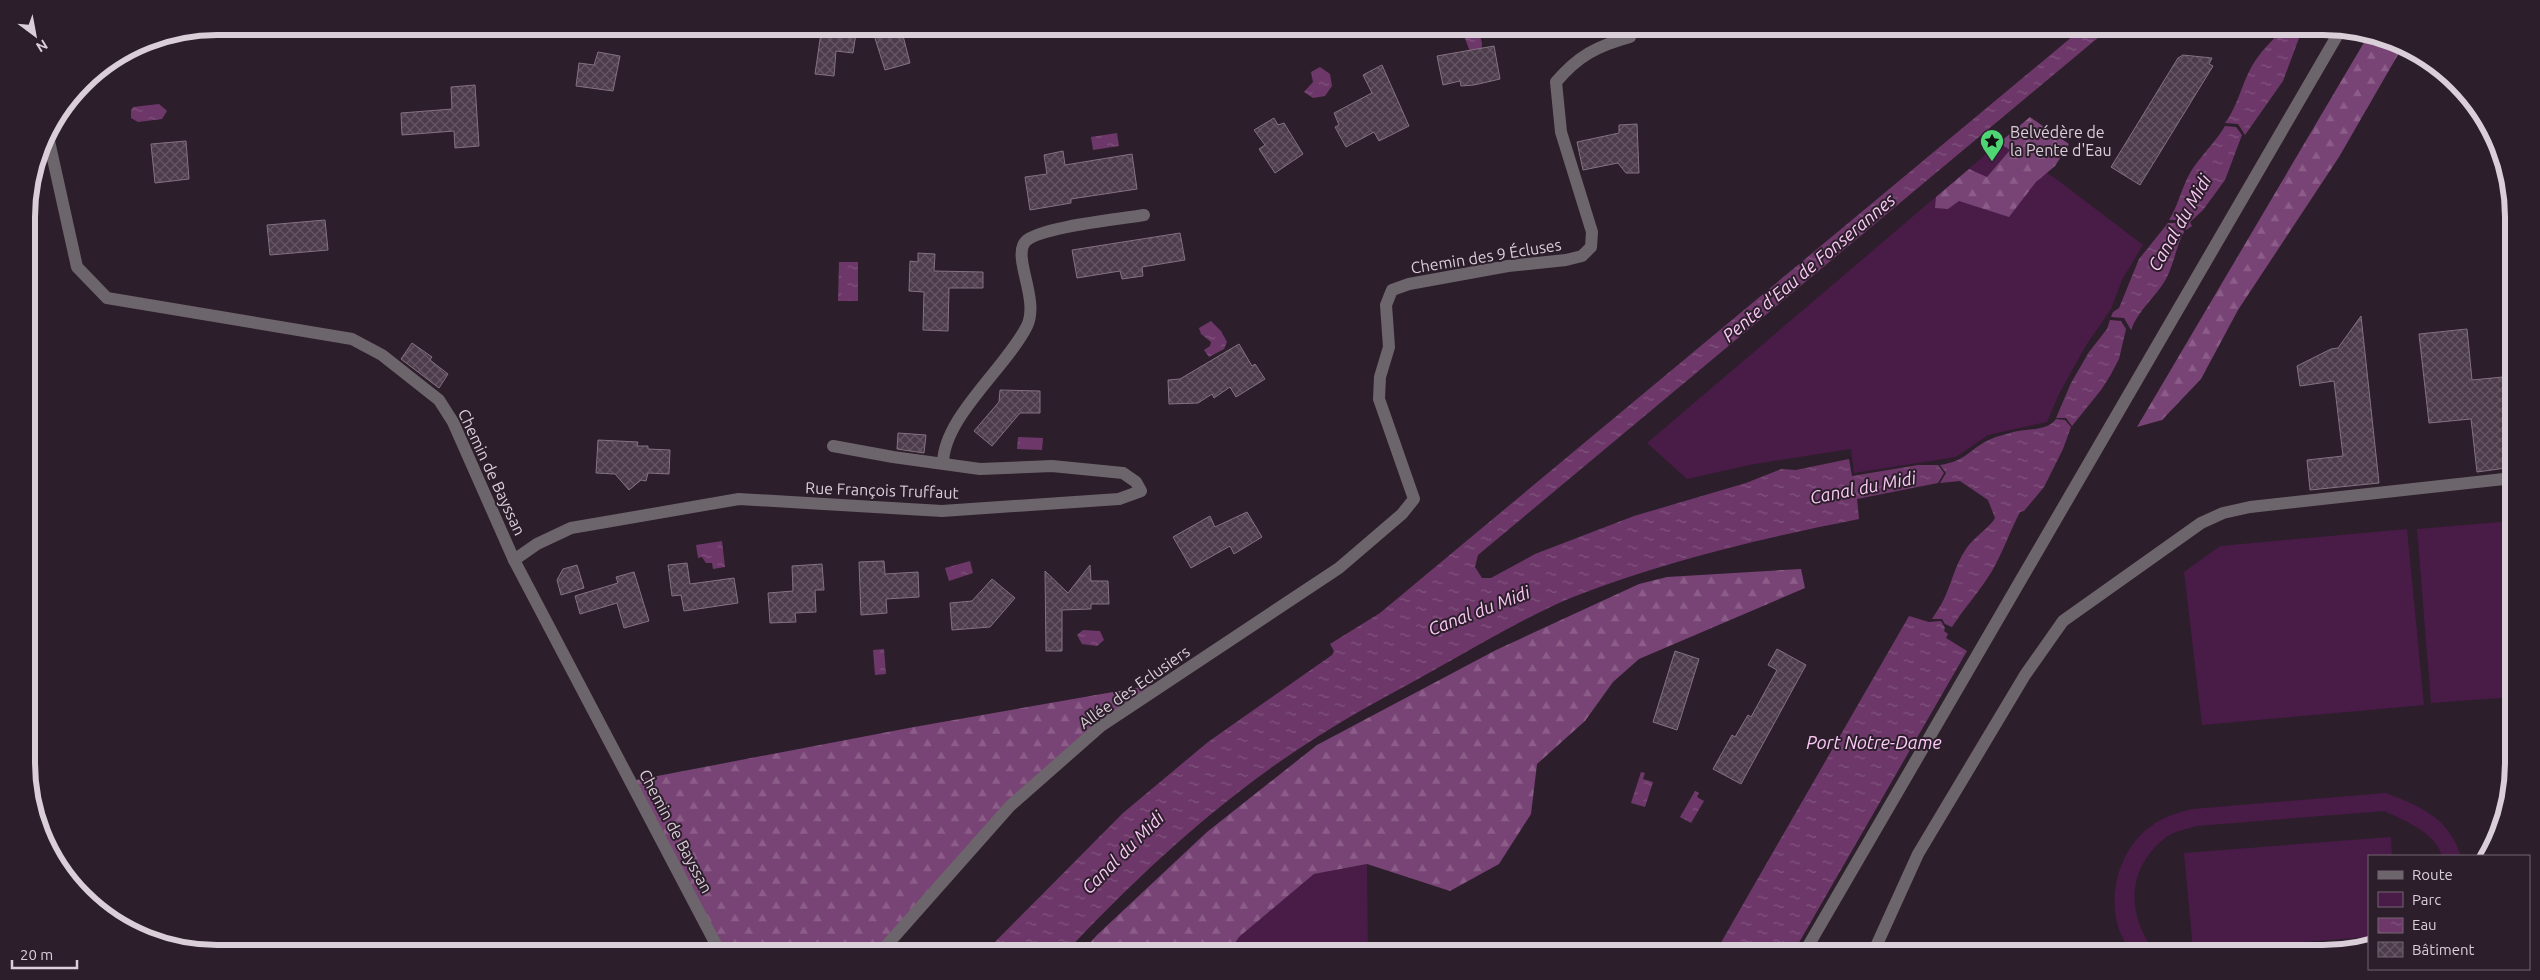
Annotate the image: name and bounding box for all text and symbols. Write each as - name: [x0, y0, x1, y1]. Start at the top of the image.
- north arrow: [10, 10, 60, 60]
- text: N: [33, 36, 51, 56]
- place label: Belvédère de la Pente d'Eau: [2010, 123, 2112, 159]
- place icon: Belvédère de la Pente d'Eau: [1979, 128, 2005, 162]
- water label: Canal du Midi: [2144, 170, 2215, 274]
- water label: Pente d'Eau de Fonserannes: [1718, 189, 1899, 345]
- street label: Chemin des 9 Écluses: [1409, 233, 1563, 277]
- street label: Chemin de Bayssan: [455, 406, 529, 538]
- water label: Canal du Midi: [1808, 467, 1918, 507]
- street label: Rue François Truffaut: [805, 478, 960, 502]
- water label: Canal du Midi: [1425, 581, 1533, 639]
- street label: Allée des Eclusiers: [1075, 642, 1193, 732]
- water label: Port Notre-Dame: [1806, 732, 1942, 752]
- street label: Chemin de Bayssan: [636, 766, 716, 896]
- water label: Canal du Midi: [1077, 807, 1168, 897]
- legend: [2368, 855, 2530, 970]
- text: Route: [2412, 866, 2453, 883]
- text: Parc: [2412, 891, 2441, 908]
- text: Eau: [2412, 916, 2437, 933]
- scale bar: [12, 938, 78, 970]
- text: Bâtiment: [2412, 941, 2475, 958]
- text: 20 m: [20, 946, 53, 963]

